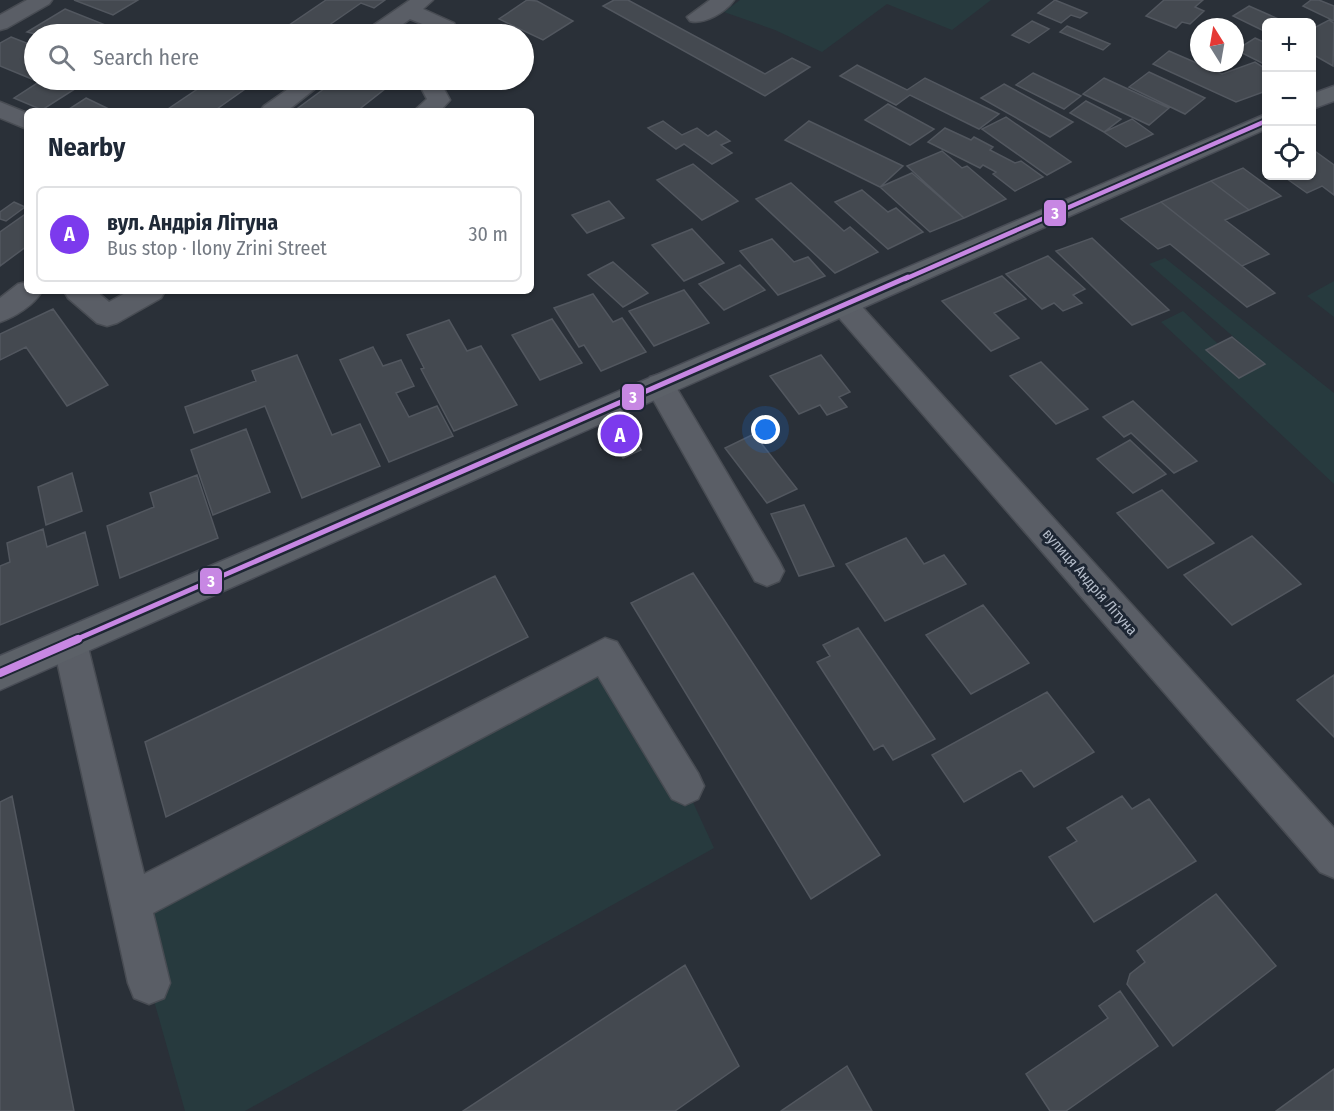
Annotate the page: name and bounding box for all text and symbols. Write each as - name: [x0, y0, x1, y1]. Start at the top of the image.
- north arrow: [1190, 18, 1244, 72]
- map controls: [1262, 18, 1316, 180]
- button: +: [1262, 18, 1316, 72]
- search box: [24, 24, 534, 90]
- icon: search: [45, 41, 78, 74]
- text: Search here: [93, 44, 199, 71]
- button: −: [1262, 72, 1316, 126]
- button: locate: [1262, 126, 1316, 180]
- text: Nearby: [48, 132, 125, 163]
- line badge: 3: [1043, 199, 1067, 227]
- text: 3: [1050, 204, 1059, 223]
- text: вул. Андрія Літуна: [107, 209, 278, 236]
- text: A: [64, 222, 75, 246]
- text: 30 m: [468, 222, 508, 246]
- text: Bus stop · Ilony Zrini Street: [107, 236, 327, 260]
- line badge: 3: [621, 383, 645, 411]
- text: 3: [628, 388, 637, 407]
- pin: A: [600, 412, 640, 456]
- your location: [751, 415, 780, 444]
- street label: вулиця Андрія Літуна: [1039, 525, 1141, 639]
- line badge: 3: [199, 567, 223, 595]
- text: 3: [206, 572, 215, 591]

